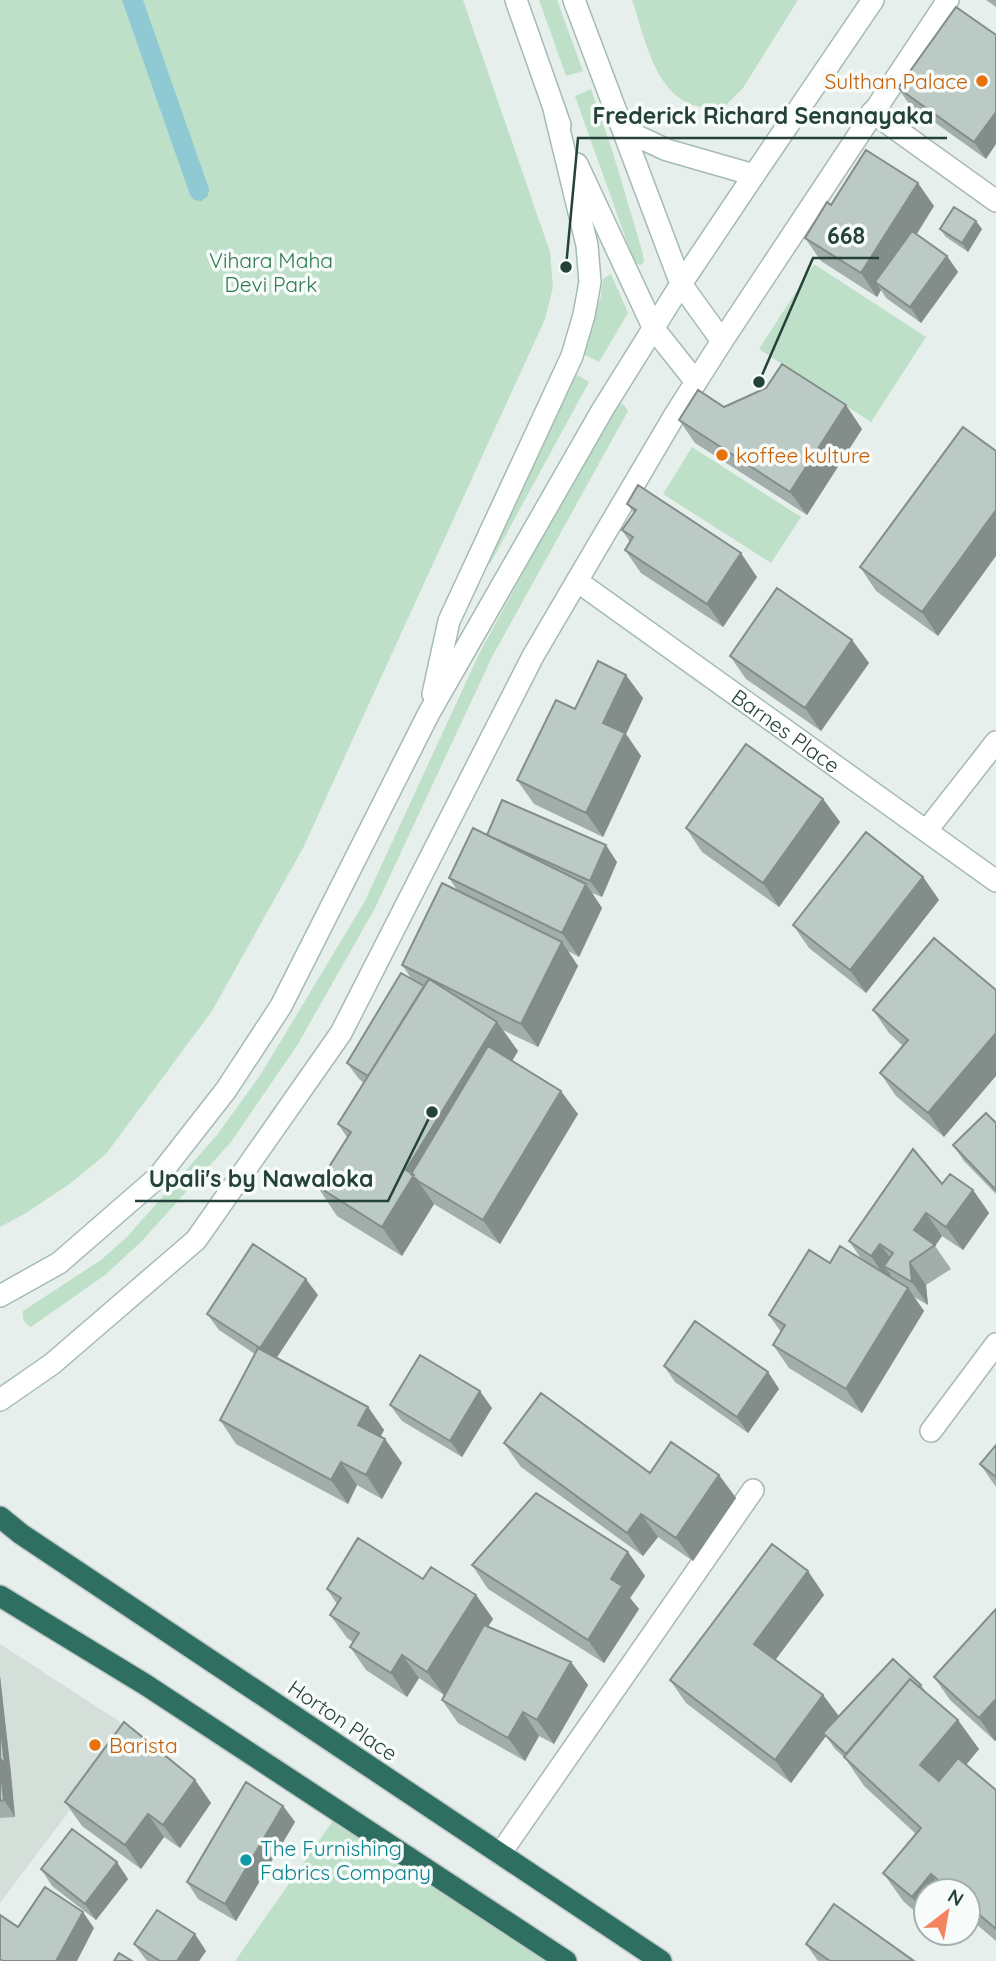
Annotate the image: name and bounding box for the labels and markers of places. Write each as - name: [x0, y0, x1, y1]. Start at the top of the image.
- place label: Sulthan Palace: [824, 68, 968, 94]
- marker: Sulthan Palace: [974, 73, 990, 89]
- callout: Frederick Richard Senanayaka: [578, 94, 947, 138]
- callout: 668: [813, 214, 879, 258]
- place label: koffee kulture: [736, 442, 870, 468]
- marker: koffee kulture: [714, 447, 730, 463]
- callout: Upali's by Nawaloka: [135, 1157, 388, 1201]
- place label: Barista: [109, 1732, 178, 1758]
- marker: Barista: [87, 1737, 103, 1753]
- place label: The Furnishing Fabrics Company: [260, 1835, 431, 1885]
- marker: The Furnishing Fabrics Company: [238, 1852, 254, 1868]

